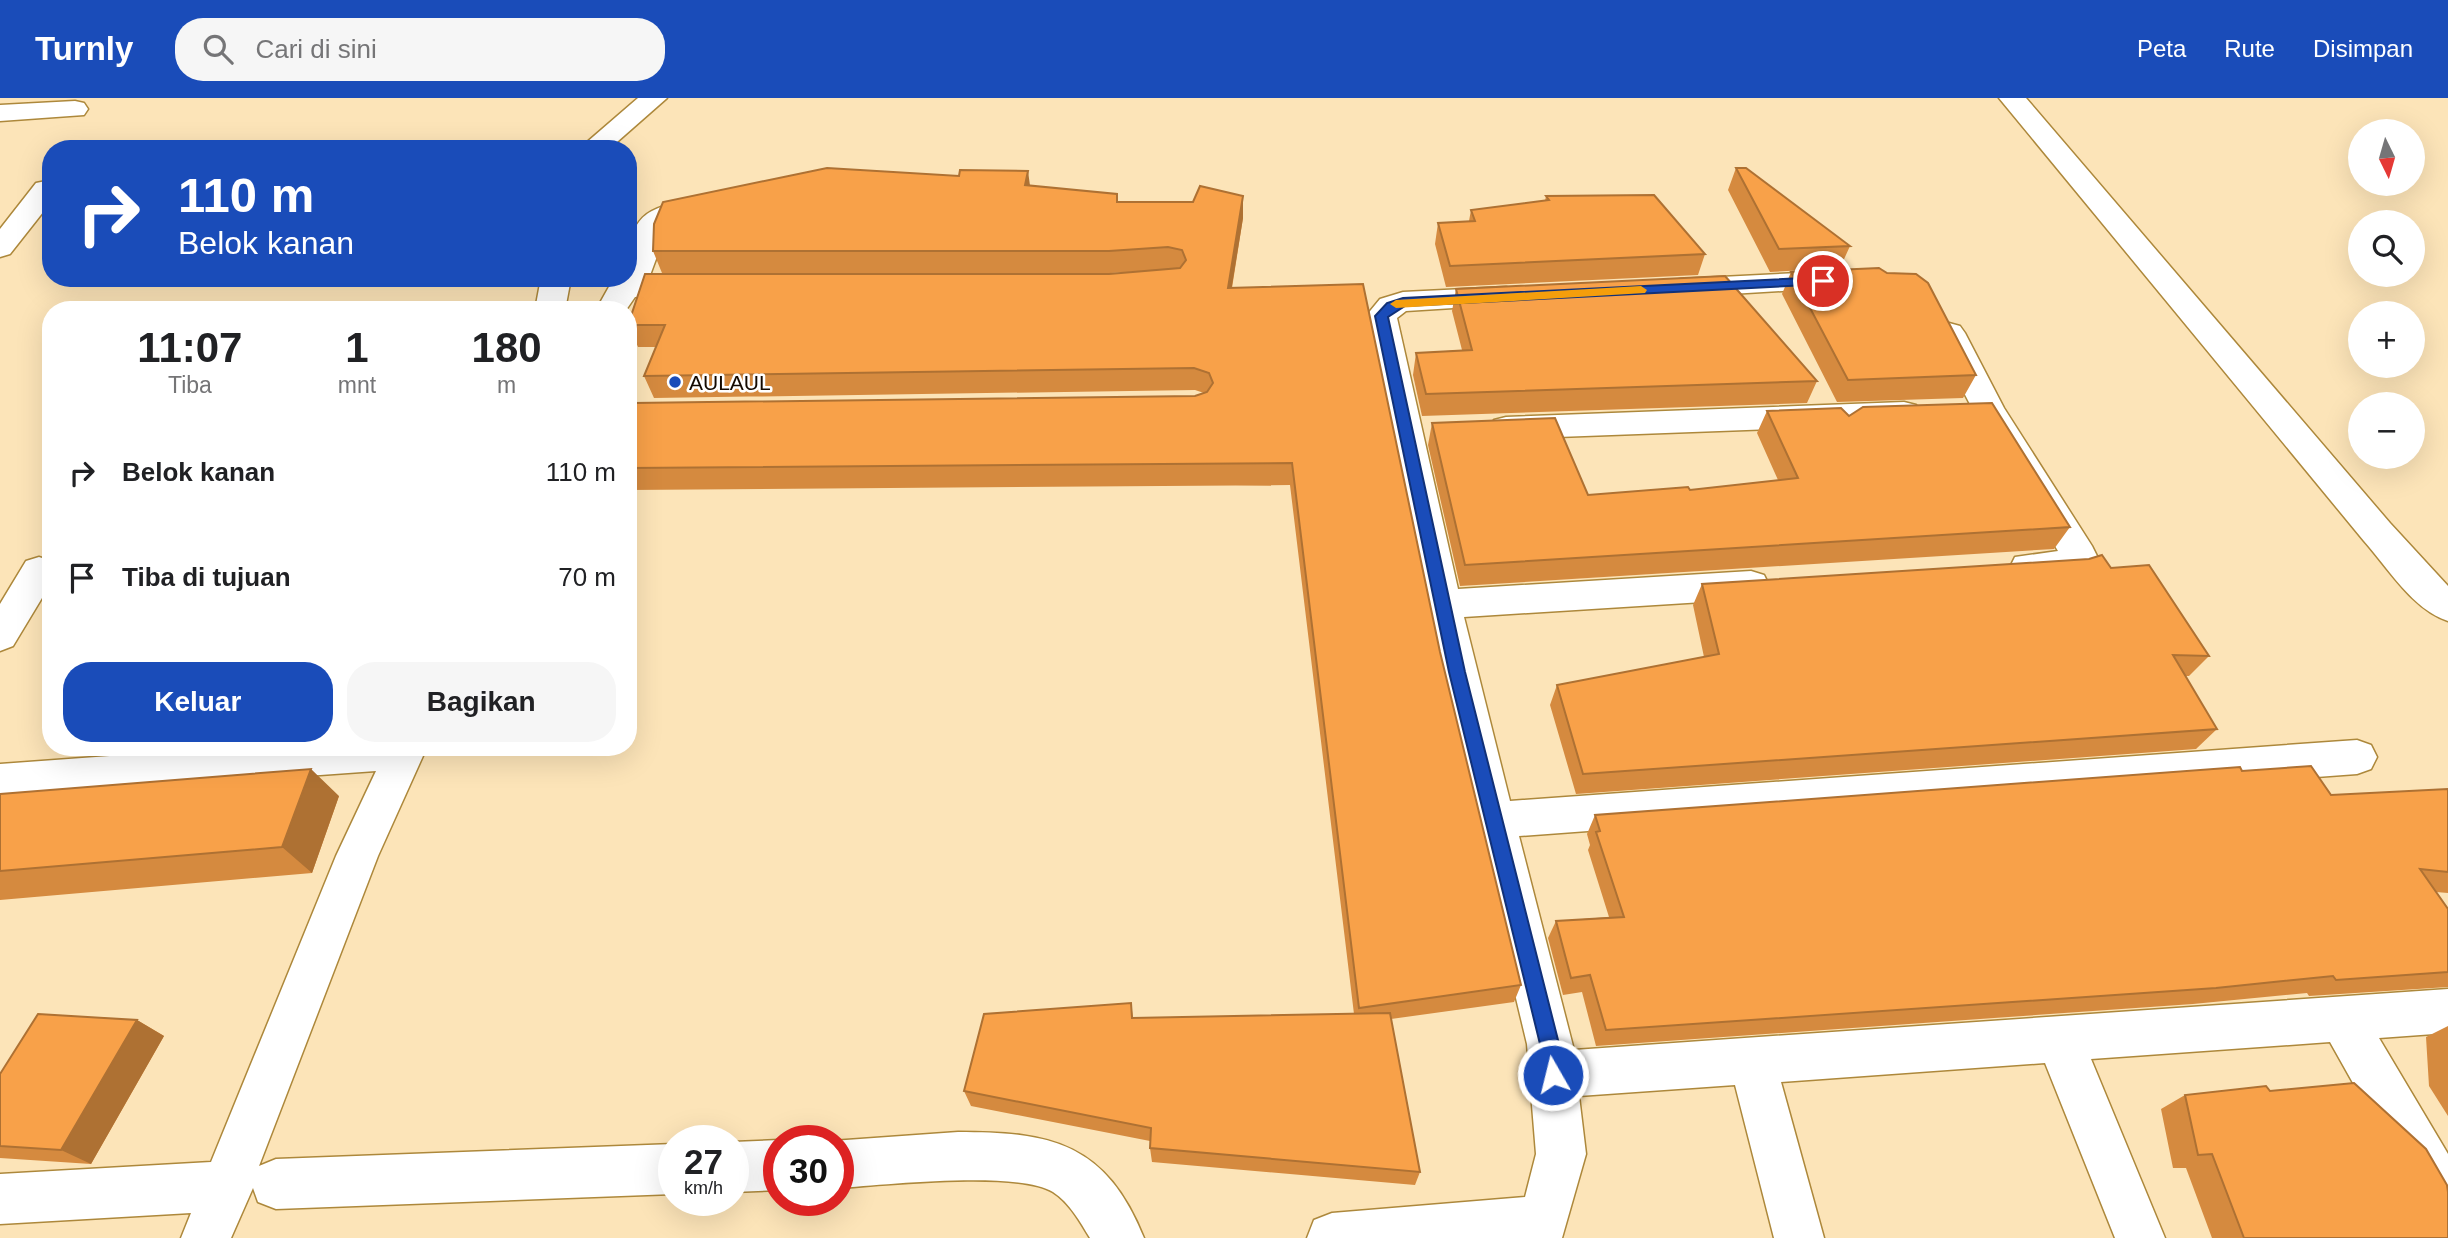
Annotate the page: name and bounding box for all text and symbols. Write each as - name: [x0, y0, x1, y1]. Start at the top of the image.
- search box: [175, 18, 665, 81]
- text: Turnly: [35, 30, 133, 67]
- icon: search: [199, 30, 237, 68]
- text: Cari di sini: [255, 34, 377, 64]
- text: Peta: [2137, 35, 2186, 62]
- text: Rute: [2224, 35, 2275, 62]
- text: Disimpan: [2313, 35, 2413, 62]
- north arrow: [2348, 119, 2426, 196]
- map controls: [2348, 119, 2425, 469]
- icon: right: [63, 168, 154, 259]
- text: 110 m: [178, 168, 314, 222]
- button: search: [2348, 210, 2425, 287]
- text: Belok kanan: [178, 225, 354, 261]
- pin: [1793, 251, 1853, 311]
- icon: arrive: [1804, 262, 1842, 300]
- button: +: [2348, 301, 2425, 378]
- text: 11:07: [137, 324, 242, 371]
- text: 1: [345, 324, 369, 371]
- text: 180: [472, 324, 542, 371]
- place label: AULAUL: [689, 371, 771, 394]
- text: Tiba: [168, 372, 212, 398]
- text: mnt: [338, 372, 376, 398]
- text: m: [497, 372, 516, 398]
- marker: AULAUL: [667, 374, 683, 390]
- button: −: [2348, 392, 2425, 469]
- icon: right: [63, 454, 101, 492]
- text: Belok kanan: [122, 457, 275, 487]
- text: 110 m: [546, 457, 616, 487]
- icon: arrive: [63, 559, 101, 597]
- text: Tiba di tujuan: [122, 562, 291, 592]
- text: 70 m: [558, 562, 616, 592]
- button: Keluar: [63, 662, 333, 742]
- button: Bagikan: [347, 662, 616, 742]
- position arrow: [1516, 1038, 1590, 1112]
- speed limit sign: 30: [763, 1125, 854, 1216]
- text: 27: [684, 1142, 723, 1181]
- text: km/h: [684, 1178, 723, 1198]

